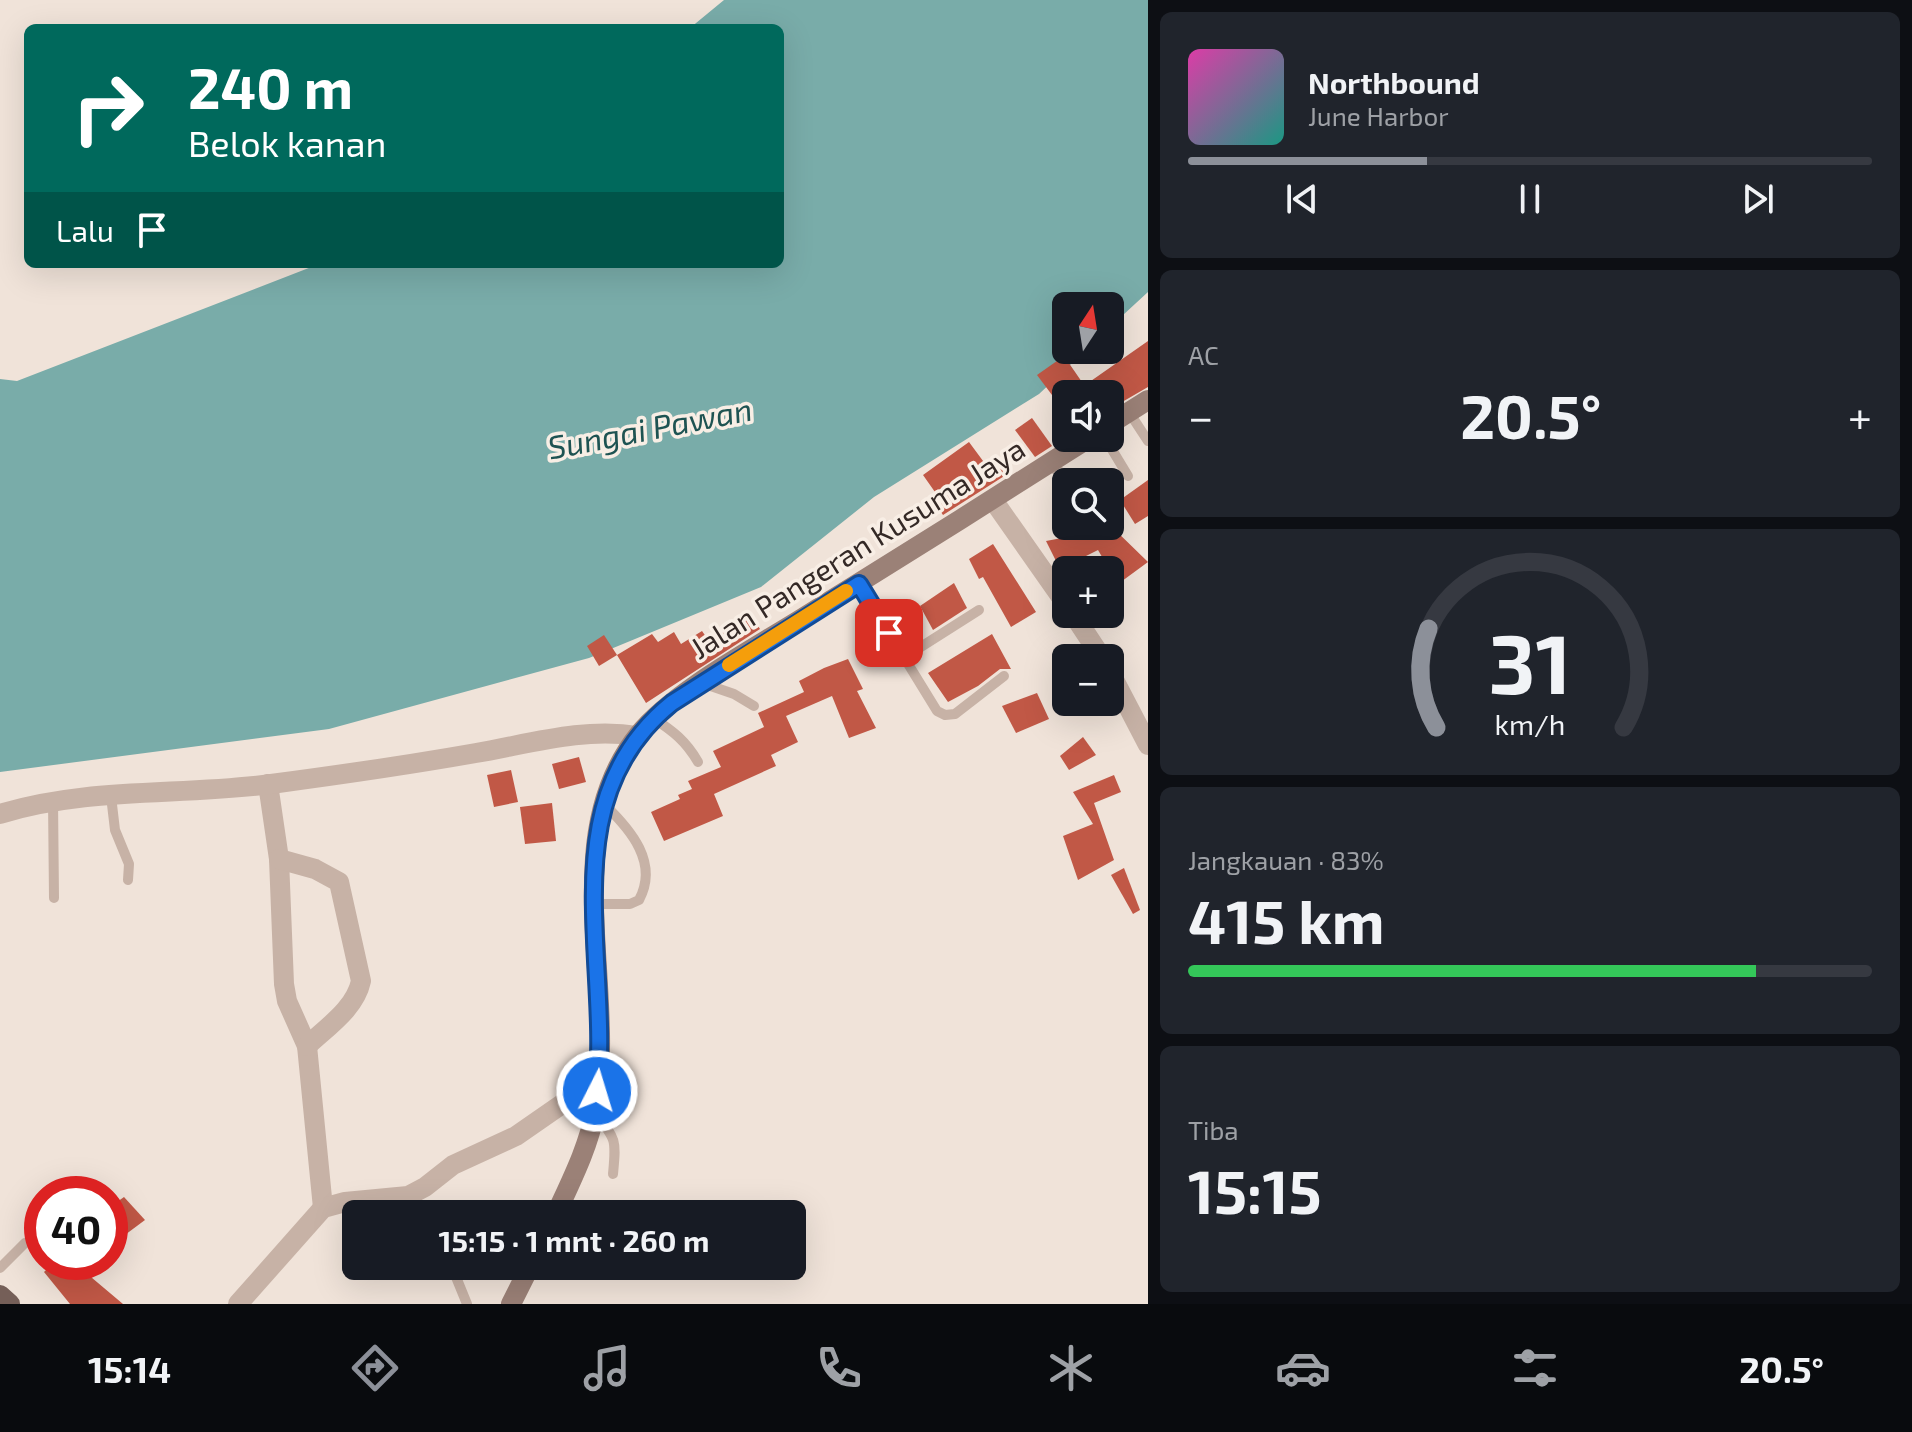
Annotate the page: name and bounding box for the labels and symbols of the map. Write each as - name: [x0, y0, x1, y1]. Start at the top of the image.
- north arrow: [1052, 292, 1124, 364]
- water label: Sungai Pawan: [544, 389, 755, 466]
- street label: Jalan Pangeran Kusuma Jaya: [683, 429, 1031, 665]
- pin: [855, 599, 923, 667]
- position arrow: [555, 1049, 639, 1133]
- speed limit sign: 40: [24, 1176, 128, 1280]

